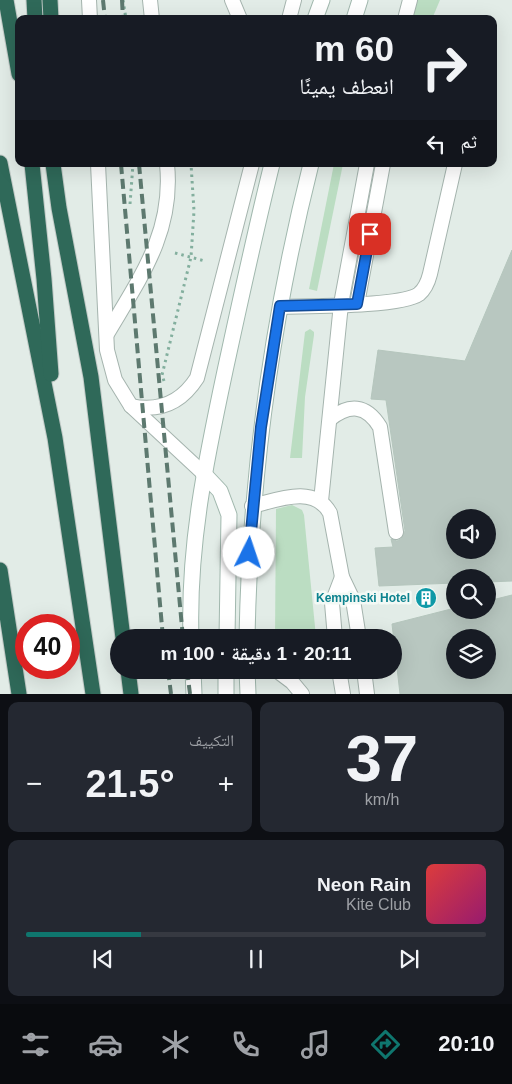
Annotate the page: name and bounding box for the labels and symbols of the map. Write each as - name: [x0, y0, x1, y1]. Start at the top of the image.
- pin: [349, 213, 391, 255]
- position arrow: [222, 526, 274, 578]
- building icon: Kempinski Hotel: [414, 586, 438, 610]
- place label: Kempinski Hotel: [316, 591, 410, 605]
- speed limit sign: 40: [15, 614, 80, 679]

